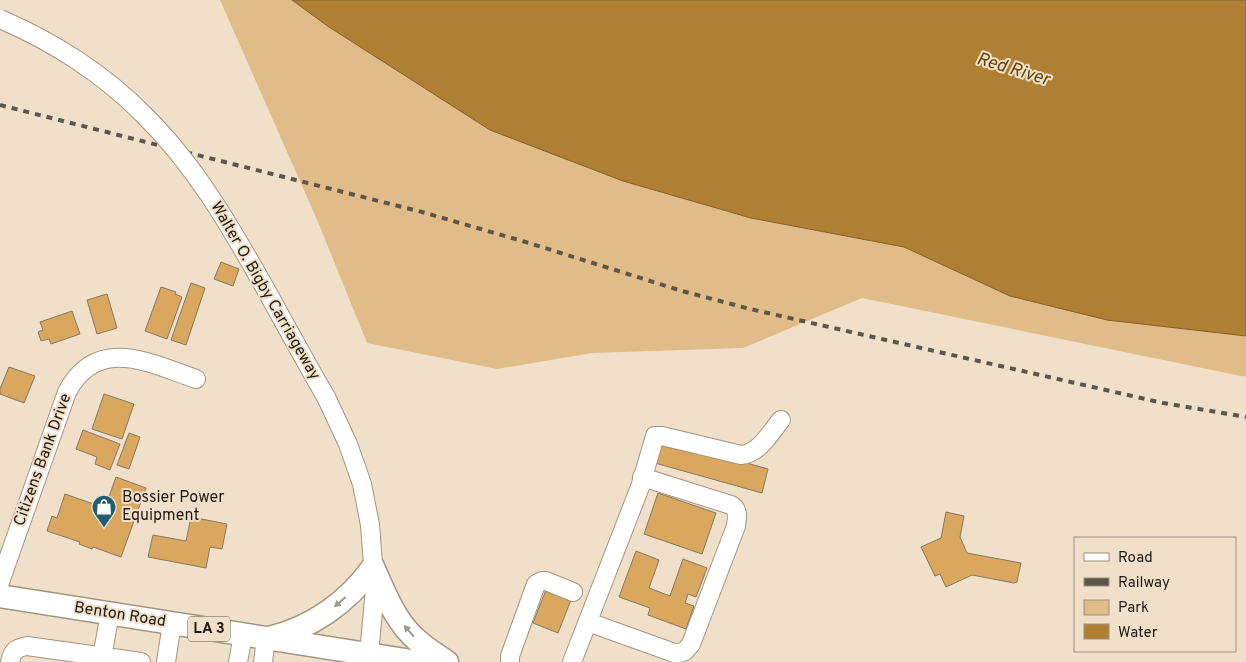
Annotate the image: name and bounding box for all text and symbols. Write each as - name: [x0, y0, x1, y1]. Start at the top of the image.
- water label: Red River: [974, 48, 1054, 93]
- street label: Walter O. Bigby Carriageway: [206, 198, 324, 384]
- street label: Citizens Bank Drive: [10, 391, 76, 529]
- place label: Bossier Power Equipment: [122, 488, 224, 526]
- shop icon: Bossier Power Equipment: [91, 494, 117, 528]
- legend: [1074, 537, 1236, 652]
- text: Road: [1118, 549, 1153, 568]
- text: Railway: [1118, 574, 1170, 593]
- one-way arrow: [335, 596, 347, 608]
- street label: Benton Road: [73, 598, 167, 632]
- text: Park: [1118, 599, 1149, 618]
- road number: LA 3: [188, 616, 230, 642]
- text: Water: [1118, 624, 1158, 643]
- one-way arrow: [403, 626, 415, 638]

